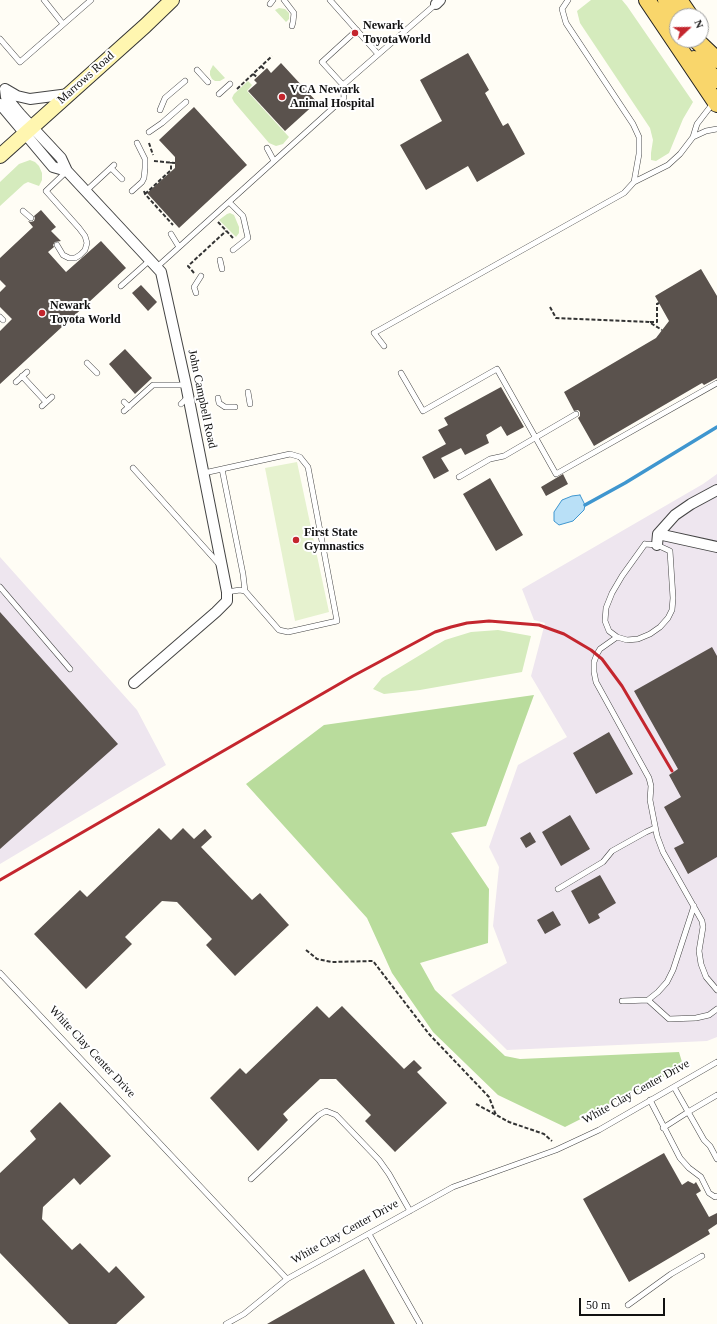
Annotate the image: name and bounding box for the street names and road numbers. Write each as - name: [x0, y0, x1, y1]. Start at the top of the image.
- street label: Marrows Road: [55, 49, 117, 107]
- street label: John Campbell Road: [184, 348, 220, 450]
- street label: White Clay Center Drive: [46, 1003, 138, 1101]
- street label: White Clay Center Drive: [580, 1057, 692, 1127]
- street label: White Clay Center Drive: [289, 1197, 401, 1267]

